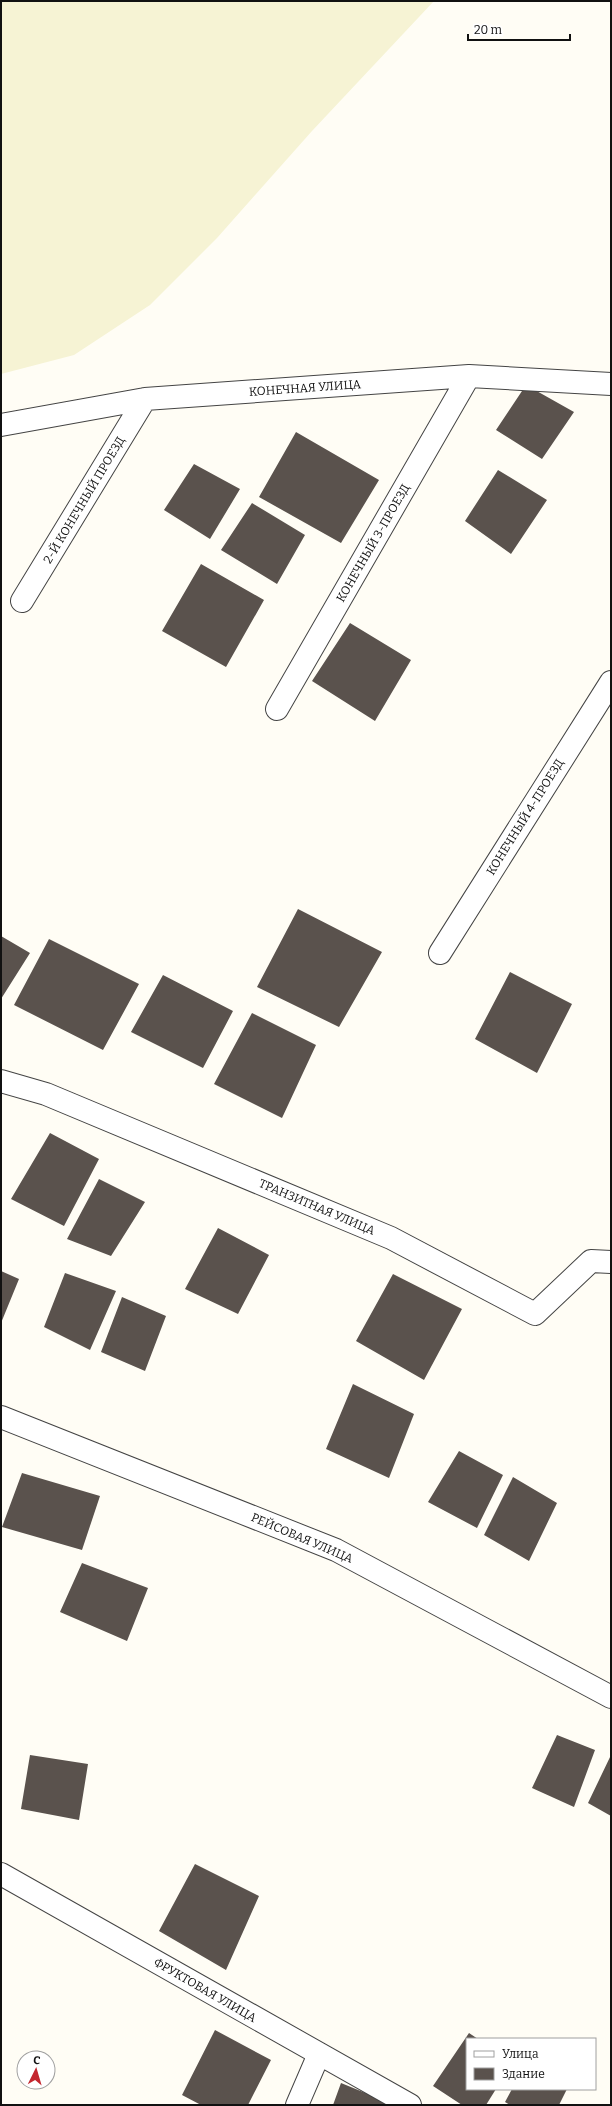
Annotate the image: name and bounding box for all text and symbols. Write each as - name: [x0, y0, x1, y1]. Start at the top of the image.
- scale bar: [468, 16, 570, 42]
- text: 20 m: [474, 23, 503, 37]
- street label: КОНЕЧНАЯ УЛИЦА: [249, 377, 362, 399]
- street label: 2-Й КОНЕЧНЫЙ ПРОЕЗД: [40, 433, 128, 566]
- street label: КОНЕЧНЫЙ 3-ПРОЕЗД: [333, 481, 413, 604]
- street label: КОНЕЧНЫЙ 4-ПРОЕЗД: [483, 756, 566, 878]
- street label: ТРАНЗИТНАЯ УЛИЦА: [257, 1176, 378, 1238]
- street label: РЕЙСОВАЯ УЛИЦА: [249, 1509, 356, 1566]
- street label: ФРУКТОВАЯ УЛИЦА: [151, 1955, 259, 2025]
- legend: [466, 2038, 596, 2090]
- text: Улица: [502, 2047, 539, 2061]
- north arrow: [16, 2050, 56, 2090]
- text: С: [33, 2054, 41, 2067]
- text: Здание: [502, 2067, 545, 2081]

